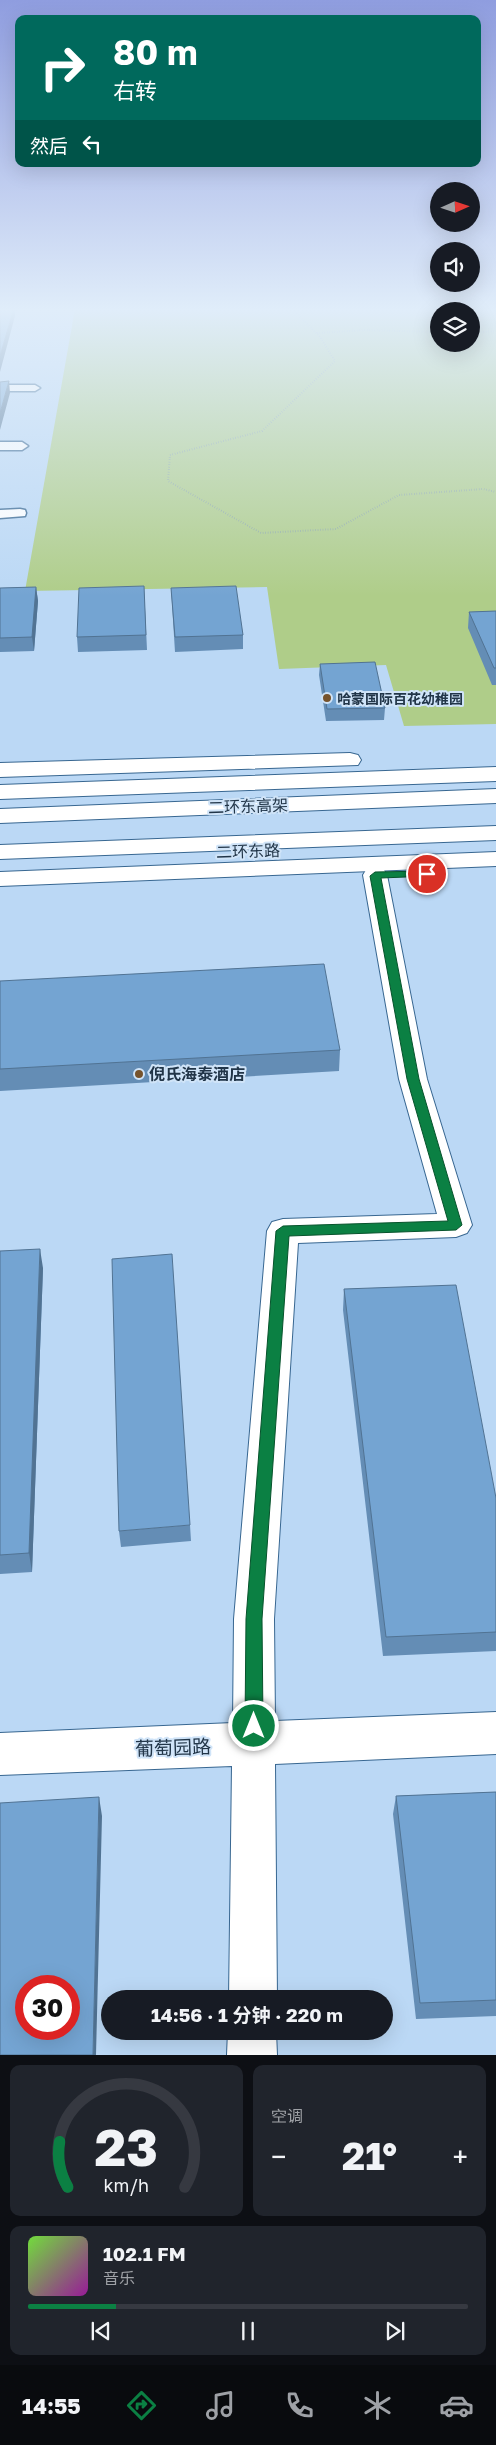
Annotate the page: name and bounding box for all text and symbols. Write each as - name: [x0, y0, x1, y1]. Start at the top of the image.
- text: 80 m: [113, 31, 198, 73]
- icon: right: [30, 35, 95, 100]
- text: 右转: [113, 77, 157, 104]
- icon: left: [78, 130, 106, 158]
- text: 然后: [30, 134, 68, 157]
- north arrow: [430, 182, 480, 232]
- map controls: [430, 182, 480, 352]
- button: sound: [430, 242, 480, 292]
- button: layers: [430, 302, 480, 352]
- place label: 哈蒙国际百花幼稚园: [337, 690, 463, 707]
- marker: 哈蒙国际百花幼稚园: [321, 692, 333, 704]
- street label: 二环东高架: [208, 795, 288, 817]
- street label: 二环东路: [216, 840, 280, 862]
- pin: [406, 853, 448, 895]
- icon: arrive: [413, 860, 441, 888]
- place label: 倪氏海泰酒店: [149, 1064, 245, 1084]
- marker: 倪氏海泰酒店: [133, 1068, 145, 1080]
- position arrow: [227, 1699, 279, 1751]
- street label: 葡萄园路: [135, 1734, 211, 1760]
- speed limit sign: 30: [15, 1975, 80, 2040]
- text: 14:56 · 1 分钟 · 220 m: [151, 2003, 343, 2026]
- text: 空调: [271, 2106, 303, 2126]
- text: 23: [95, 2115, 158, 2177]
- text: 21°: [342, 2133, 397, 2178]
- text: −: [271, 2140, 286, 2173]
- text: +: [453, 2140, 468, 2173]
- text: km/h: [104, 2174, 149, 2196]
- text: 102.1 FM: [103, 2242, 186, 2265]
- text: 音乐: [103, 2268, 135, 2288]
- icon: previous: [87, 2317, 115, 2345]
- icon: pause: [234, 2317, 262, 2345]
- icon: next: [381, 2317, 409, 2345]
- icon: directions: [124, 2388, 159, 2423]
- icon: music: [203, 2388, 238, 2423]
- icon: phone: [282, 2388, 317, 2423]
- icon: climate: [360, 2388, 395, 2423]
- icon: car: [439, 2388, 474, 2423]
- text: 14:55: [22, 2392, 81, 2419]

